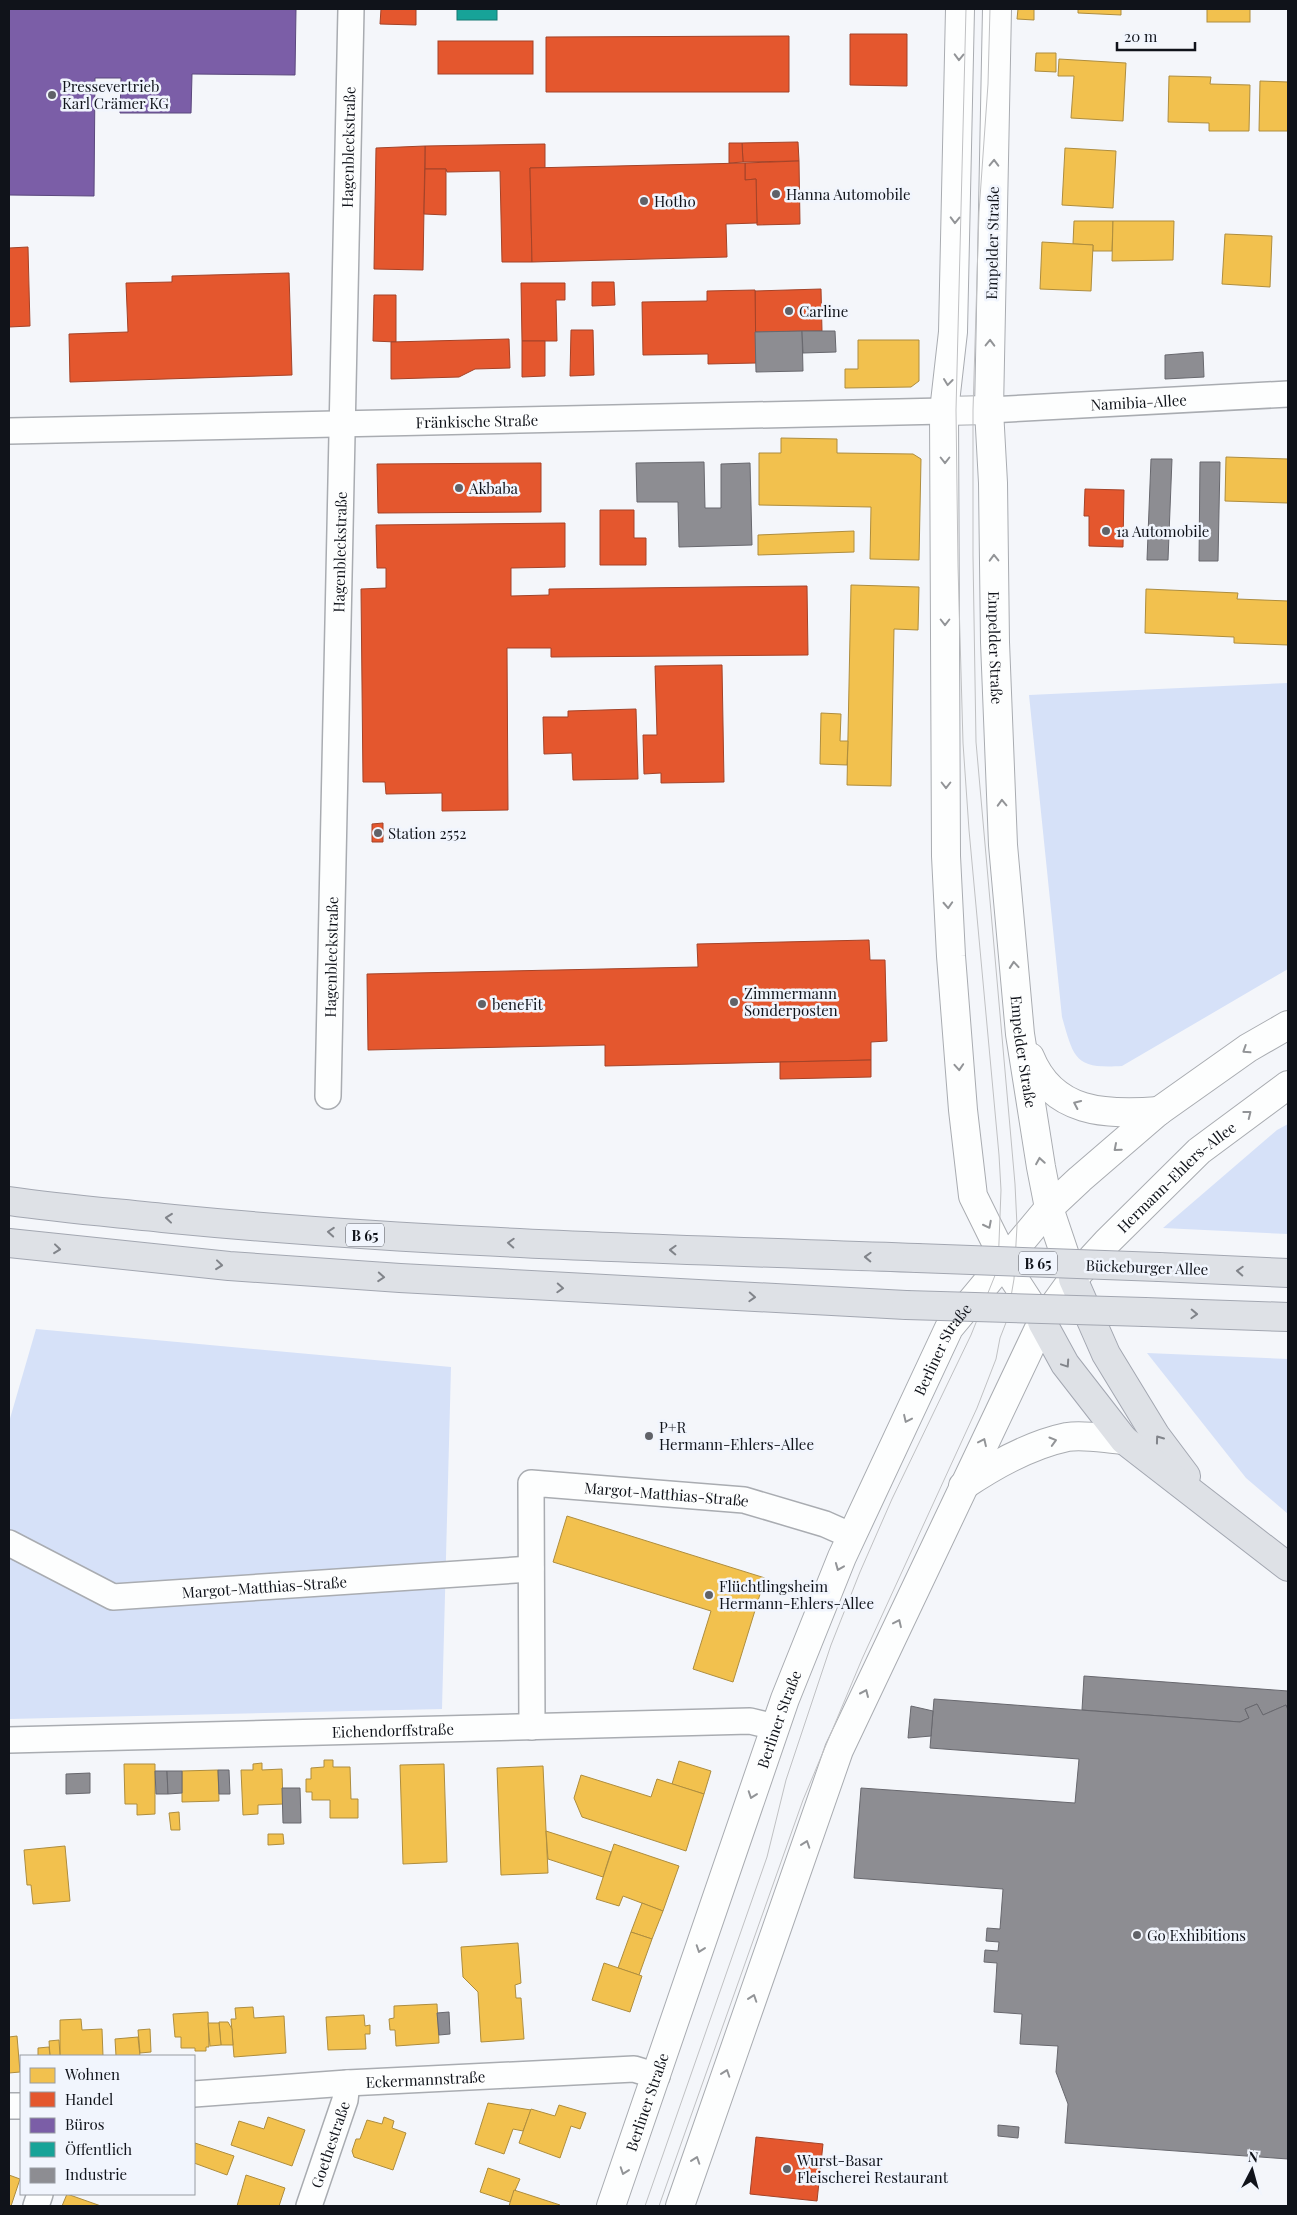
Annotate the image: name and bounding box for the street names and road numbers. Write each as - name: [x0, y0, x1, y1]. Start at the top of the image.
- street label: Hagenbleckstraße: [337, 86, 359, 208]
- street label: Empelder Straße: [981, 186, 1003, 300]
- street label: Namibia-Allee: [1090, 389, 1187, 415]
- street label: Fränkische Straße: [415, 410, 538, 432]
- street label: Hagenbleckstraße: [328, 491, 351, 613]
- street label: Empelder Straße: [984, 591, 1007, 705]
- street label: Hagenbleckstraße: [320, 896, 342, 1018]
- street label: Empelder Straße: [1007, 994, 1042, 1109]
- street label: Hermann-Ehlers-Allee: [1112, 1117, 1240, 1237]
- road number: B 65: [346, 1224, 384, 1246]
- road number: B 65: [1019, 1252, 1057, 1274]
- street label: Bückeburger Allee: [1085, 1255, 1209, 1279]
- street label: Berliner Straße: [909, 1299, 976, 1399]
- street label: Margot-Matthias-Straße: [583, 1477, 752, 1511]
- street label: Margot-Matthias-Straße: [181, 1571, 348, 1602]
- street label: Berliner Straße: [752, 1667, 806, 1771]
- street label: Eichendorffstraße: [332, 1719, 454, 1742]
- street label: Berliner Straße: [621, 2050, 673, 2154]
- street label: Eckermannstraße: [365, 2066, 486, 2092]
- street label: Goethestraße: [306, 2098, 354, 2191]

